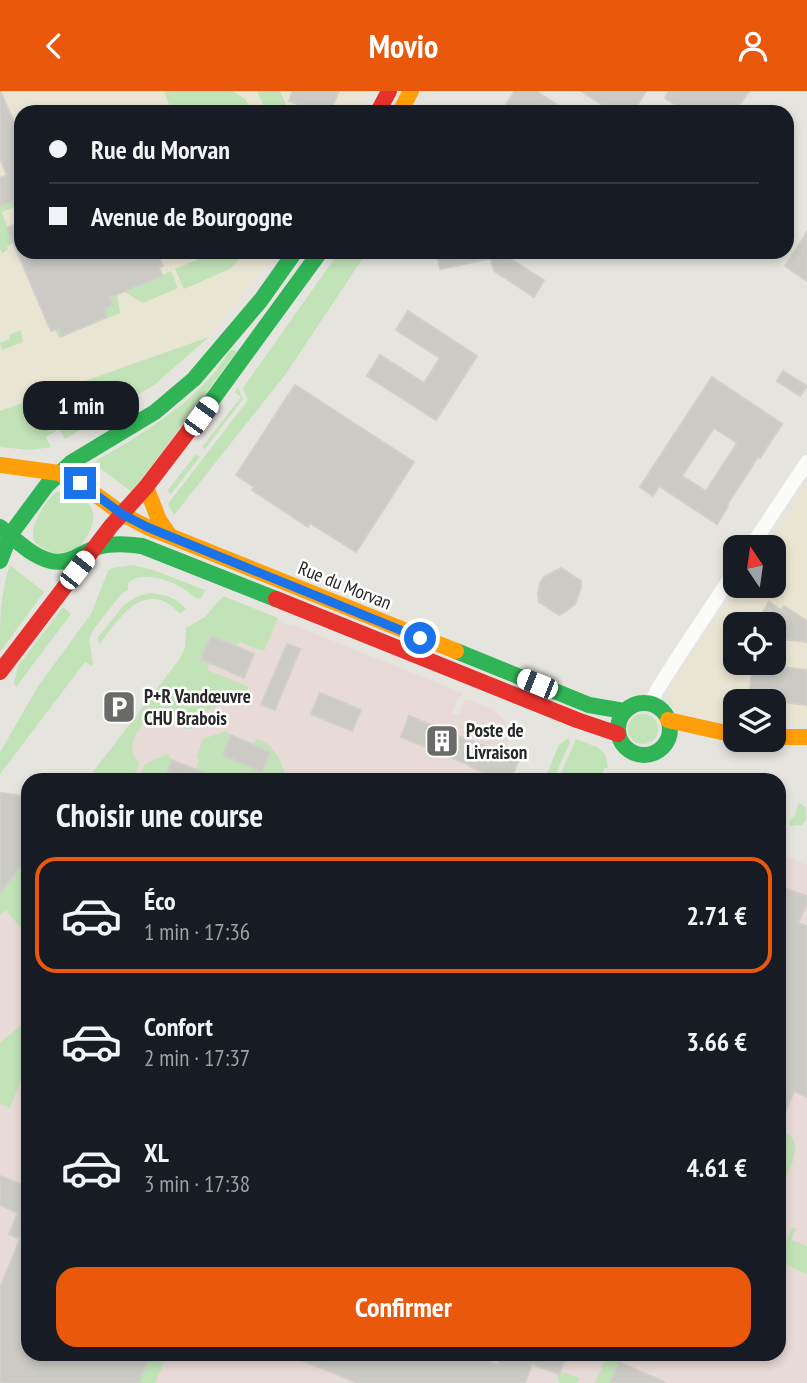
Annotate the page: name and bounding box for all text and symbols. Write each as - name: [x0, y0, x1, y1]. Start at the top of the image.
- text: Movio: [369, 25, 438, 67]
- icon: back: [35, 27, 73, 65]
- icon: person: [734, 27, 772, 65]
- text: Rue du Morvan: [91, 133, 230, 166]
- text: Avenue de Bourgogne: [91, 200, 293, 233]
- callout: 1 min: [22, 381, 138, 431]
- text: 1 min: [58, 391, 104, 420]
- car: [181, 393, 222, 439]
- route end: [64, 467, 96, 499]
- north arrow: [723, 535, 786, 599]
- map controls: [723, 535, 786, 752]
- car: [56, 547, 99, 593]
- street label: Rue du Morvan: [295, 555, 395, 615]
- button: locate: [723, 612, 786, 675]
- route start: [404, 622, 436, 654]
- car: [514, 666, 561, 702]
- place label: P+R Vandœuvre CHU Brabois: [144, 684, 251, 730]
- parking icon: P+R Vandœuvre CHU Brabois: [100, 688, 138, 726]
- button: layers: [723, 689, 786, 752]
- place label: Poste de Livraison: [466, 718, 527, 764]
- building icon: Poste de Livraison: [423, 722, 461, 760]
- text: Choisir une course: [56, 794, 263, 836]
- icon: car: [60, 884, 123, 947]
- text: Éco: [144, 884, 176, 917]
- text: 2.71 €: [686, 899, 747, 932]
- text: 1 min · 17:36: [144, 917, 250, 946]
- icon: car: [60, 1010, 123, 1073]
- text: Confort: [144, 1010, 213, 1043]
- text: 3.66 €: [686, 1025, 747, 1058]
- text: 2 min · 17:37: [144, 1043, 250, 1072]
- icon: car: [60, 1136, 123, 1199]
- text: XL: [144, 1136, 169, 1169]
- text: 4.61 €: [686, 1151, 747, 1184]
- text: 3 min · 17:38: [144, 1169, 250, 1198]
- button: Confirmer: [56, 1267, 751, 1347]

